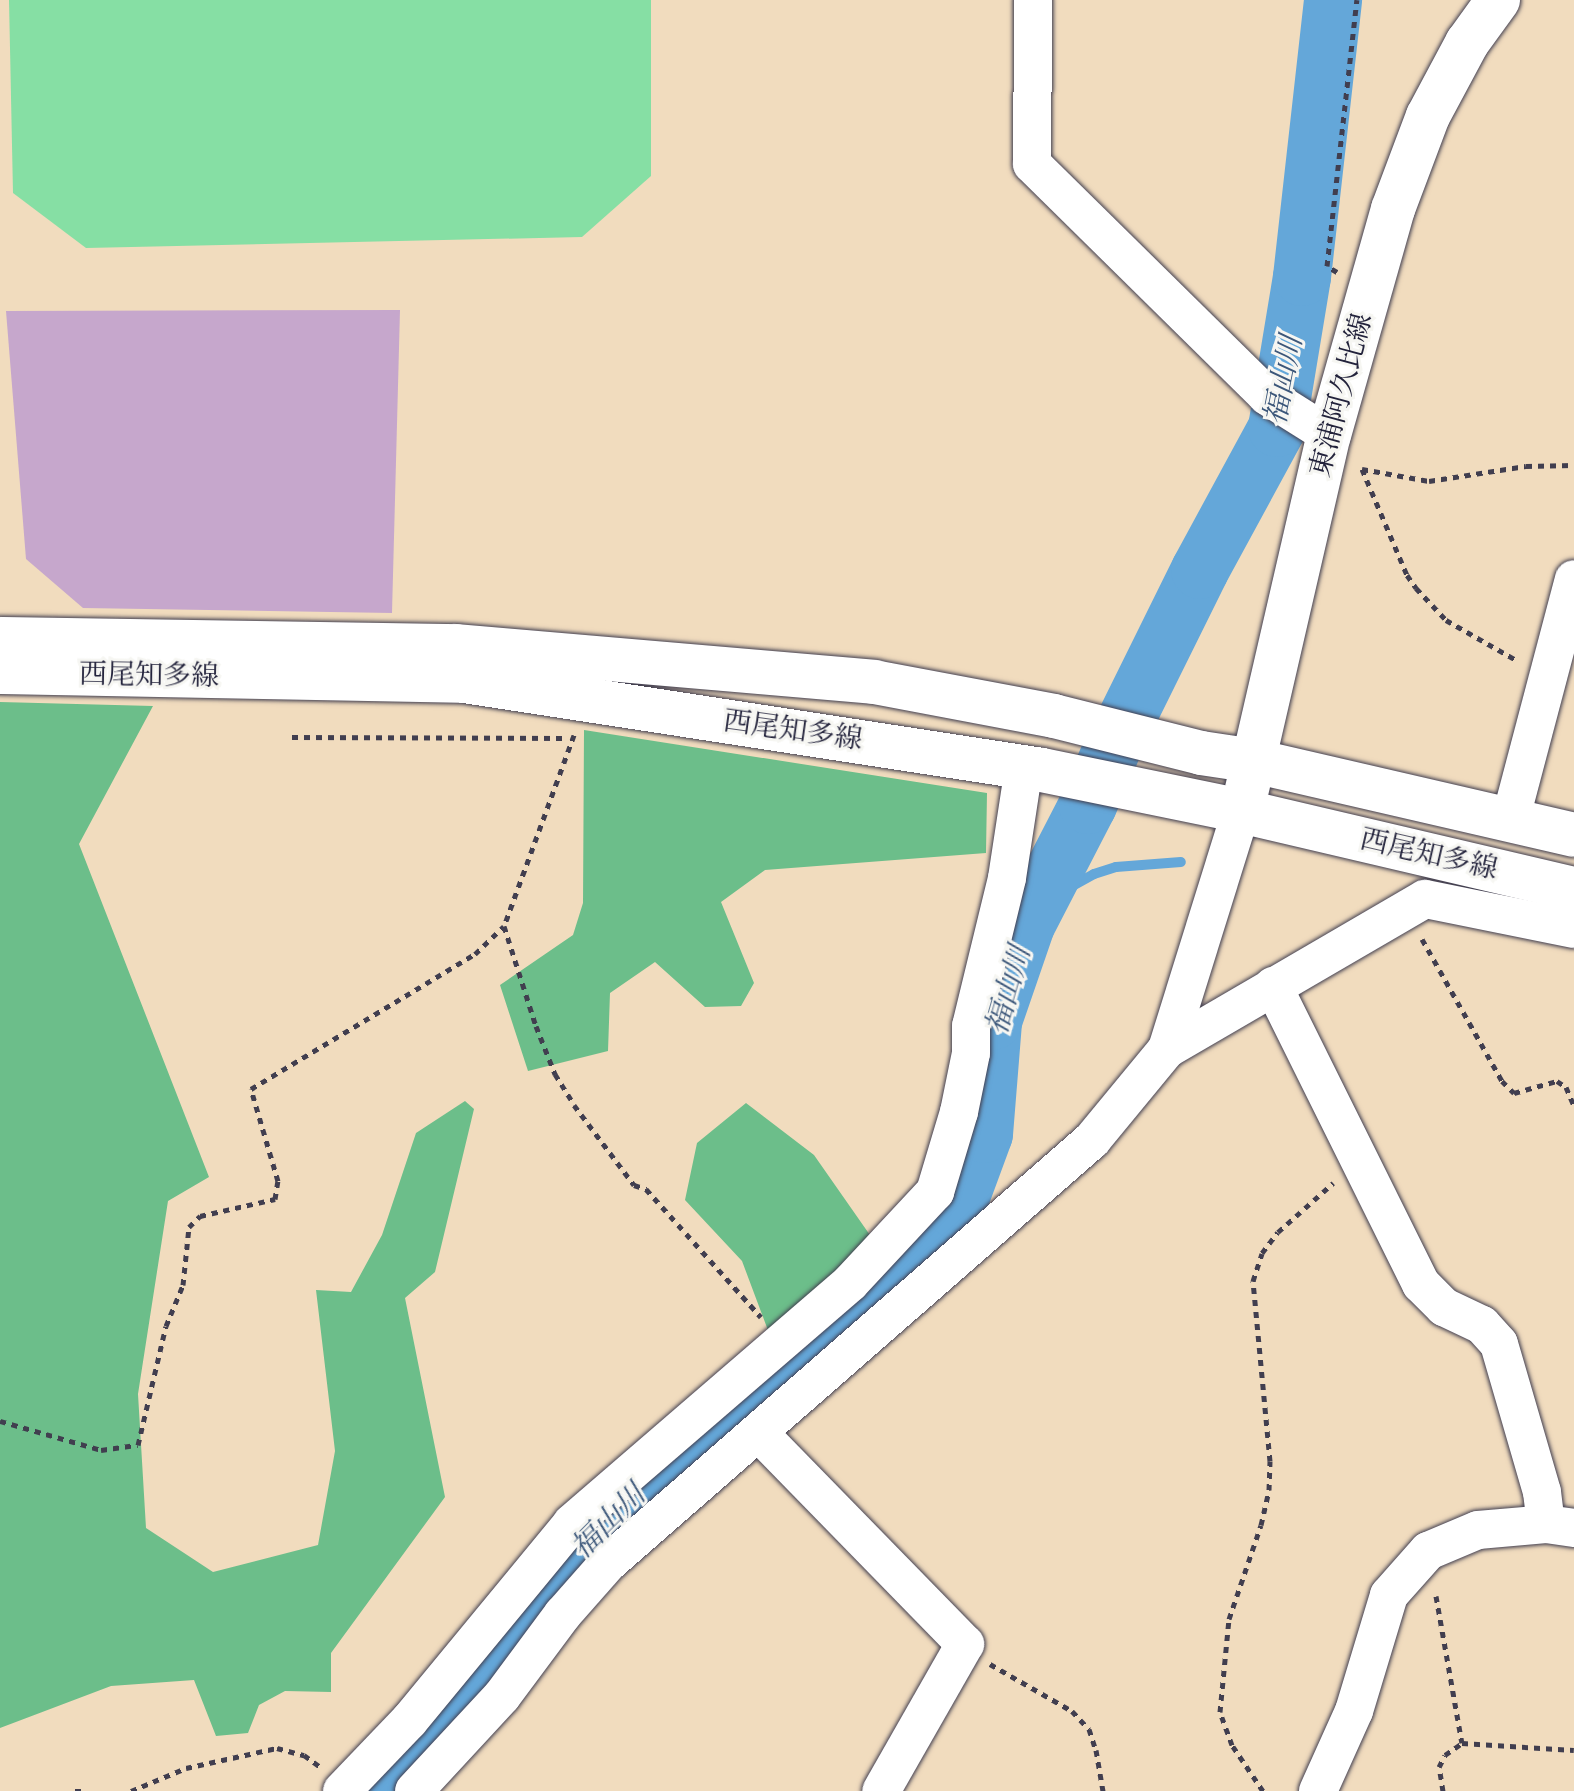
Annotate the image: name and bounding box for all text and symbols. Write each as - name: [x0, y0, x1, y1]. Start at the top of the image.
- street label: 東浦阿久比線: [1303, 310, 1379, 480]
- water label: 福山川: [1257, 332, 1309, 428]
- street label: 西尾知多線: [79, 657, 219, 693]
- street label: 西尾知多線: [721, 704, 865, 756]
- street label: 西尾知多線: [1357, 822, 1501, 886]
- water label: 福山川: [978, 942, 1038, 1038]
- water label: 福山川: [563, 1476, 653, 1566]

